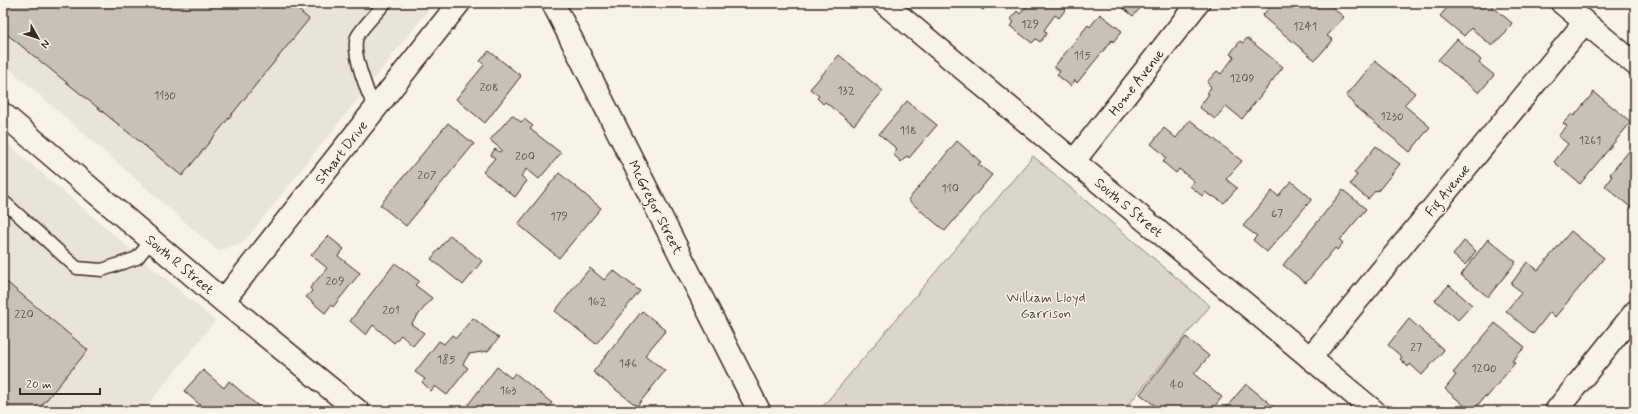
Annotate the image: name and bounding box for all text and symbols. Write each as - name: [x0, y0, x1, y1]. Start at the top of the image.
- house number: 129: [1021, 17, 1039, 33]
- north arrow: [18, 18, 58, 58]
- house number: 1241: [1293, 19, 1317, 35]
- text: N: [37, 36, 53, 51]
- street label: Home Avenue: [1105, 45, 1169, 120]
- house number: 115: [1073, 48, 1091, 64]
- house number: 1209: [1230, 71, 1255, 87]
- house number: 208: [479, 80, 499, 96]
- house number: 132: [837, 83, 855, 99]
- house number: 1130: [154, 88, 176, 104]
- house number: 1230: [1380, 109, 1404, 125]
- street label: Stuart Drive: [311, 117, 372, 188]
- house number: 118: [899, 123, 917, 139]
- house number: 1261: [1579, 133, 1601, 149]
- house number: 200: [515, 149, 535, 165]
- street label: McGregor Street: [622, 157, 687, 259]
- street label: Fig Avenue: [1421, 161, 1476, 222]
- house number: 207: [417, 168, 437, 184]
- street label: South S Street: [1091, 174, 1166, 241]
- house number: 110: [941, 181, 959, 197]
- house number: 67: [1271, 206, 1283, 222]
- house number: 179: [550, 209, 568, 225]
- street label: South R Street: [141, 231, 217, 299]
- house number: 209: [325, 274, 345, 290]
- park label: William Lloyd Garrison: [1006, 289, 1086, 323]
- house number: 162: [587, 294, 607, 310]
- house number: 201: [382, 303, 400, 319]
- house number: 220: [14, 307, 34, 323]
- house number: 27: [1410, 340, 1422, 356]
- house number: 185: [437, 352, 456, 368]
- house number: 146: [619, 356, 637, 372]
- house number: 1200: [1471, 361, 1497, 377]
- scale bar: [20, 370, 100, 396]
- text: 20 m: [26, 377, 52, 393]
- house number: 40: [1170, 377, 1184, 393]
- house number: 163: [500, 383, 517, 399]

